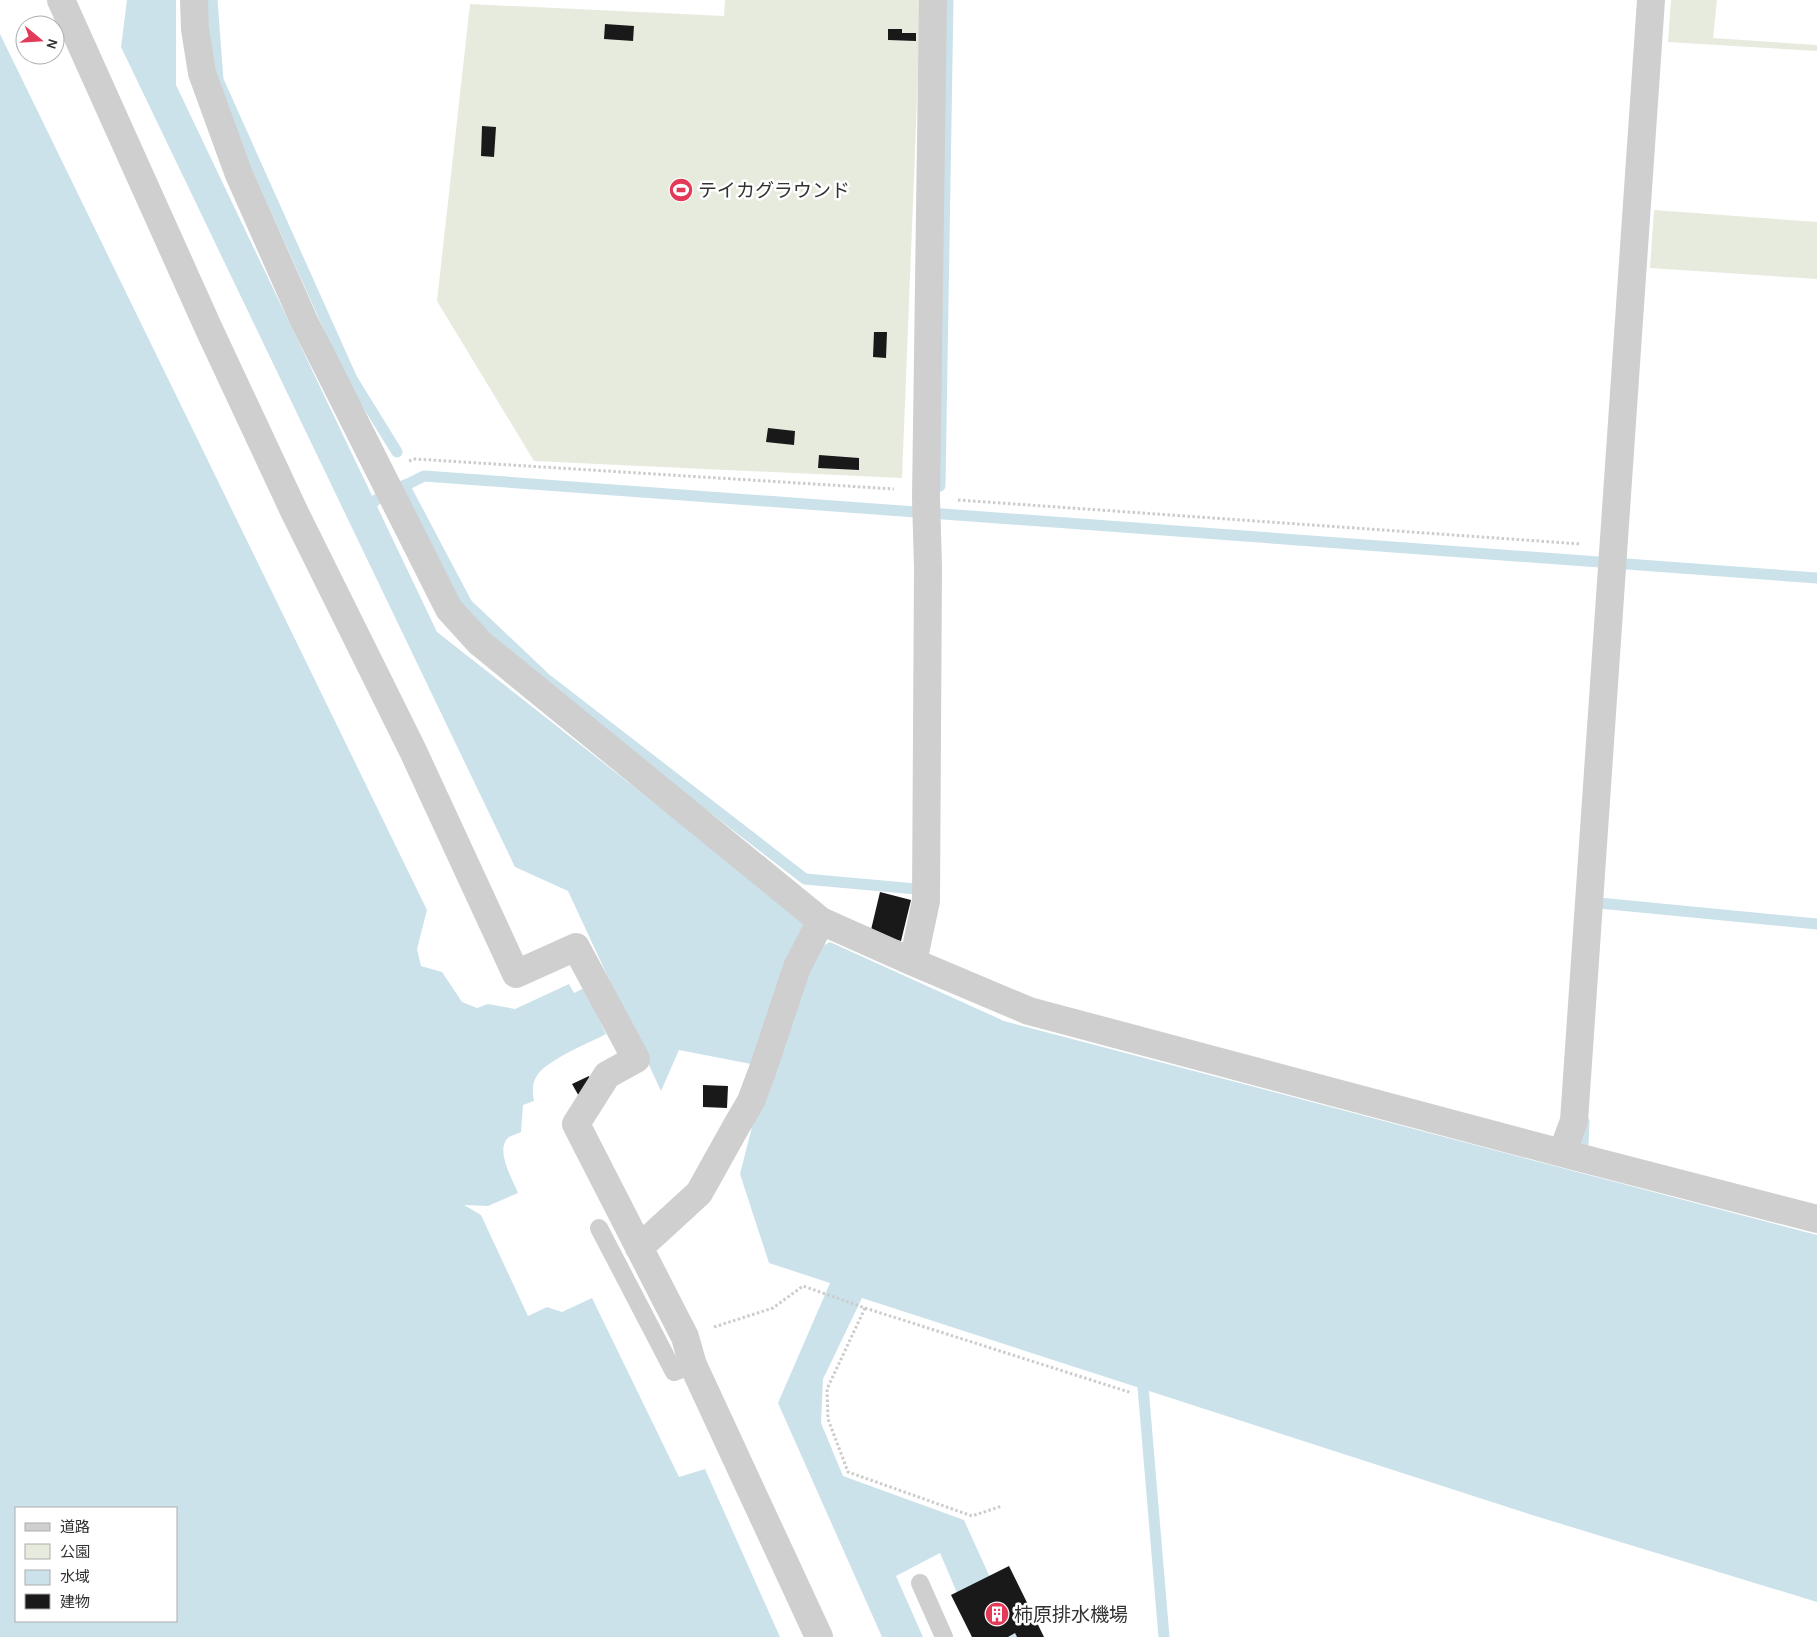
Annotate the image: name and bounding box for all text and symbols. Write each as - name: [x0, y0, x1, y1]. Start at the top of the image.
- north arrow: [15, 15, 65, 65]
- text: N: [42, 36, 62, 51]
- sports icon: テイカグラウンド: [668, 177, 694, 203]
- place label: テイカグラウンド: [698, 180, 850, 202]
- legend: [15, 1507, 178, 1622]
- text: 道路: [60, 1518, 90, 1536]
- text: 公園: [60, 1543, 90, 1561]
- text: 水域: [60, 1568, 90, 1586]
- text: 建物: [60, 1593, 90, 1611]
- building icon: 柿原排水機場: [984, 1601, 1010, 1627]
- place label: 柿原排水機場: [1014, 1604, 1128, 1626]

